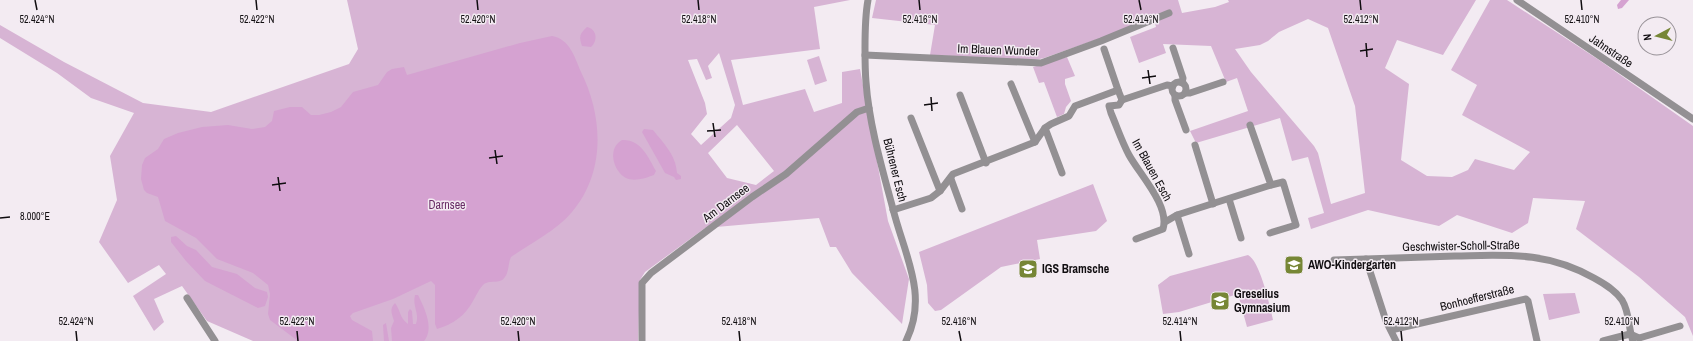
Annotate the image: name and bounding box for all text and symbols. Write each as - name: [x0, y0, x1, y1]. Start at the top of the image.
- text: 52.424°N: [20, 13, 55, 26]
- text: 52.422°N: [240, 13, 275, 26]
- text: 52.420°N: [461, 13, 496, 26]
- text: 52.418°N: [682, 13, 717, 26]
- text: 52.416°N: [903, 13, 938, 26]
- text: 52.414°N: [1124, 13, 1159, 26]
- text: 52.412°N: [1344, 13, 1379, 26]
- text: 52.410°N: [1565, 13, 1600, 26]
- north arrow: [1637, 16, 1677, 56]
- street label: Jahnstraße: [1586, 31, 1636, 71]
- text: N: [1640, 33, 1654, 41]
- street label: Im Blauen Wunder: [957, 41, 1040, 59]
- street label: Bührener Esch: [879, 136, 911, 204]
- street label: Im Blauen Esch: [1128, 136, 1176, 204]
- street label: Am Darnsee: [699, 180, 753, 226]
- park label: Darnsee: [428, 197, 466, 213]
- text: 8.000°E: [20, 210, 50, 223]
- street label: Geschwister-Scholl-Straße: [1402, 237, 1520, 255]
- school or university icon: AWO-Kindergarten: [1283, 254, 1305, 276]
- place label: AWO-Kindergarten: [1308, 257, 1396, 273]
- school or university icon: IGS Bramsche: [1017, 258, 1039, 280]
- place label: IGS Bramsche: [1042, 261, 1110, 277]
- street label: Bonhoefferstraße: [1438, 281, 1516, 315]
- place label: Greselius Gymnasium: [1234, 286, 1291, 316]
- school or university icon: Greselius Gymnasium: [1209, 290, 1231, 312]
- text: 52.424°N: [59, 315, 94, 328]
- text: 52.422°N: [280, 315, 315, 328]
- text: 52.420°N: [501, 315, 536, 328]
- text: 52.418°N: [722, 315, 757, 328]
- text: 52.416°N: [942, 315, 977, 328]
- text: 52.414°N: [1163, 315, 1198, 328]
- text: 52.412°N: [1384, 315, 1419, 328]
- text: 52.410°N: [1605, 315, 1640, 328]

